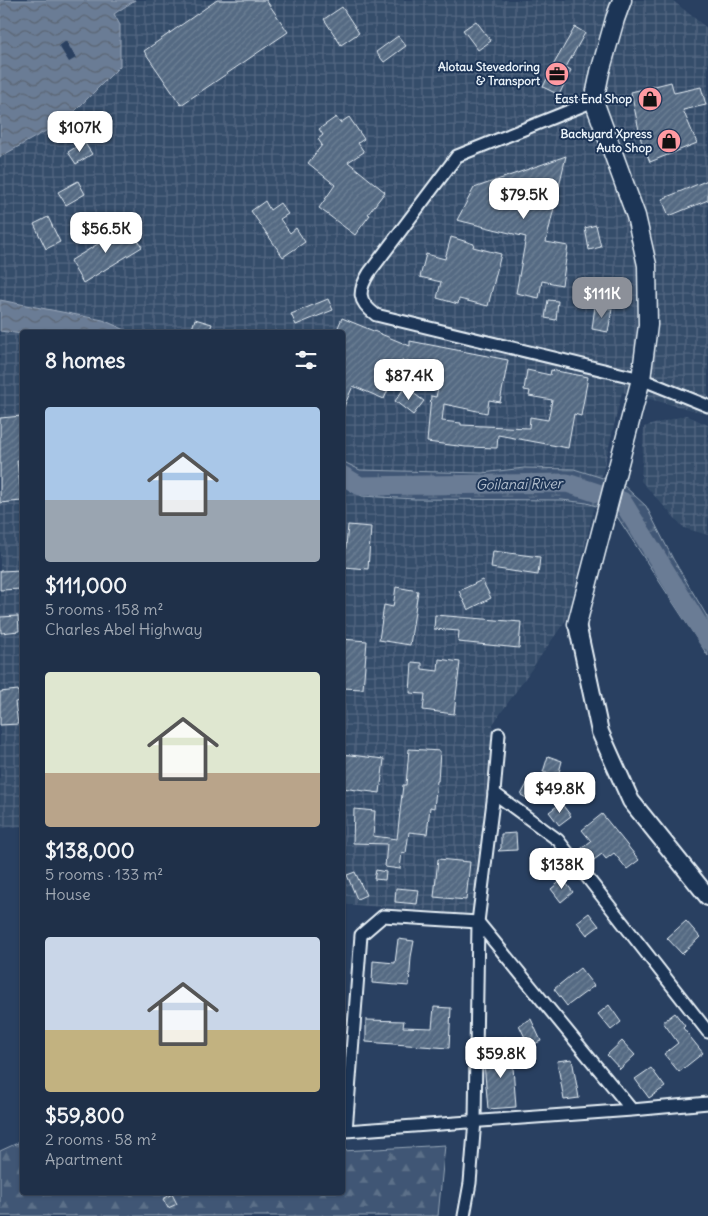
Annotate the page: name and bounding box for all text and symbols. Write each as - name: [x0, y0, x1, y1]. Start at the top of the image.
- place label: Alotau Stevedoring & Transport: [438, 59, 541, 89]
- office icon: Alotau Stevedoring & Transport: [544, 61, 570, 87]
- shop icon: East End Shop: [637, 86, 663, 112]
- place label: East End Shop: [555, 91, 632, 107]
- pin: $107K: [45, 110, 115, 153]
- text: $107K: [59, 117, 101, 137]
- place label: Backyard Xpress Auto Shop: [561, 126, 653, 156]
- shop icon: Backyard Xpress Auto Shop: [656, 128, 682, 154]
- pin: $79.5K: [483, 178, 565, 220]
- text: $79.5K: [500, 184, 548, 204]
- pin: $56.5K: [65, 212, 147, 254]
- text: $56.5K: [81, 218, 131, 238]
- pin: $111K: [567, 276, 637, 319]
- text: $111K: [583, 283, 621, 303]
- icon: filters: [292, 346, 320, 374]
- text: 8 homes: [45, 347, 125, 374]
- pin: $87.4K: [368, 358, 450, 401]
- text: $87.4K: [385, 365, 433, 385]
- icon: home: [138, 439, 228, 529]
- water label: Goilanai River: [475, 474, 565, 494]
- text: $111,000: [45, 572, 127, 599]
- text: 5 rooms · 158 m²: [45, 599, 163, 619]
- text: Charles Abel Highway: [45, 619, 203, 639]
- icon: home: [138, 704, 228, 794]
- pin: $49.8K: [519, 772, 601, 814]
- text: $49.8K: [535, 778, 585, 798]
- text: $138,000: [45, 837, 135, 864]
- pin: $138K: [527, 848, 597, 890]
- text: $138K: [540, 854, 584, 874]
- text: 5 rooms · 133 m²: [45, 864, 163, 884]
- text: House: [45, 884, 91, 904]
- icon: home: [138, 969, 228, 1059]
- pin: $59.8K: [460, 1036, 542, 1079]
- text: $59.8K: [476, 1043, 526, 1063]
- text: $59,800: [45, 1102, 125, 1129]
- text: 2 rooms · 58 m²: [45, 1129, 157, 1149]
- text: Apartment: [45, 1149, 123, 1169]

